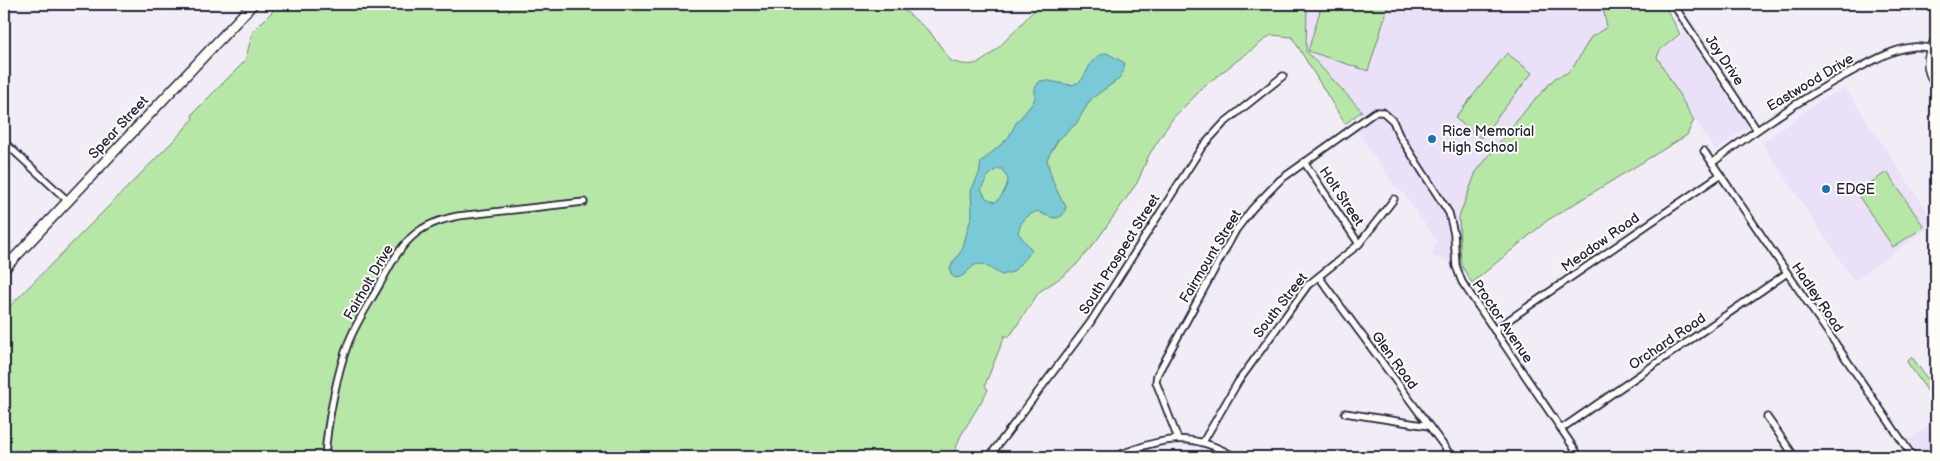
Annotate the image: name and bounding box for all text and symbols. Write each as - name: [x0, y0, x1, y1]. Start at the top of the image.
- street label: Joy Drive: [1702, 32, 1748, 89]
- street label: Eastwood Drive: [1764, 50, 1857, 115]
- street label: Spear Street: [85, 92, 152, 162]
- place label: Rice Memorial High School: [1442, 123, 1534, 156]
- marker: Rice Memorial High School: [1426, 133, 1438, 145]
- street label: Holt Street: [1316, 164, 1368, 230]
- place label: EDGE: [1836, 181, 1875, 198]
- marker: EDGE: [1820, 183, 1832, 195]
- street label: South Prospect Street: [1076, 190, 1164, 317]
- street label: Fairmount Street: [1176, 206, 1245, 306]
- street label: Meadow Road: [1558, 209, 1643, 276]
- street label: Fairholt Drive: [340, 242, 397, 323]
- street label: Hadley Road: [1788, 259, 1847, 335]
- street label: South Street: [1250, 269, 1312, 341]
- street label: Proctor Avenue: [1469, 276, 1537, 366]
- street label: Orchard Road: [1626, 309, 1709, 373]
- street label: Glen Road: [1368, 328, 1421, 393]

